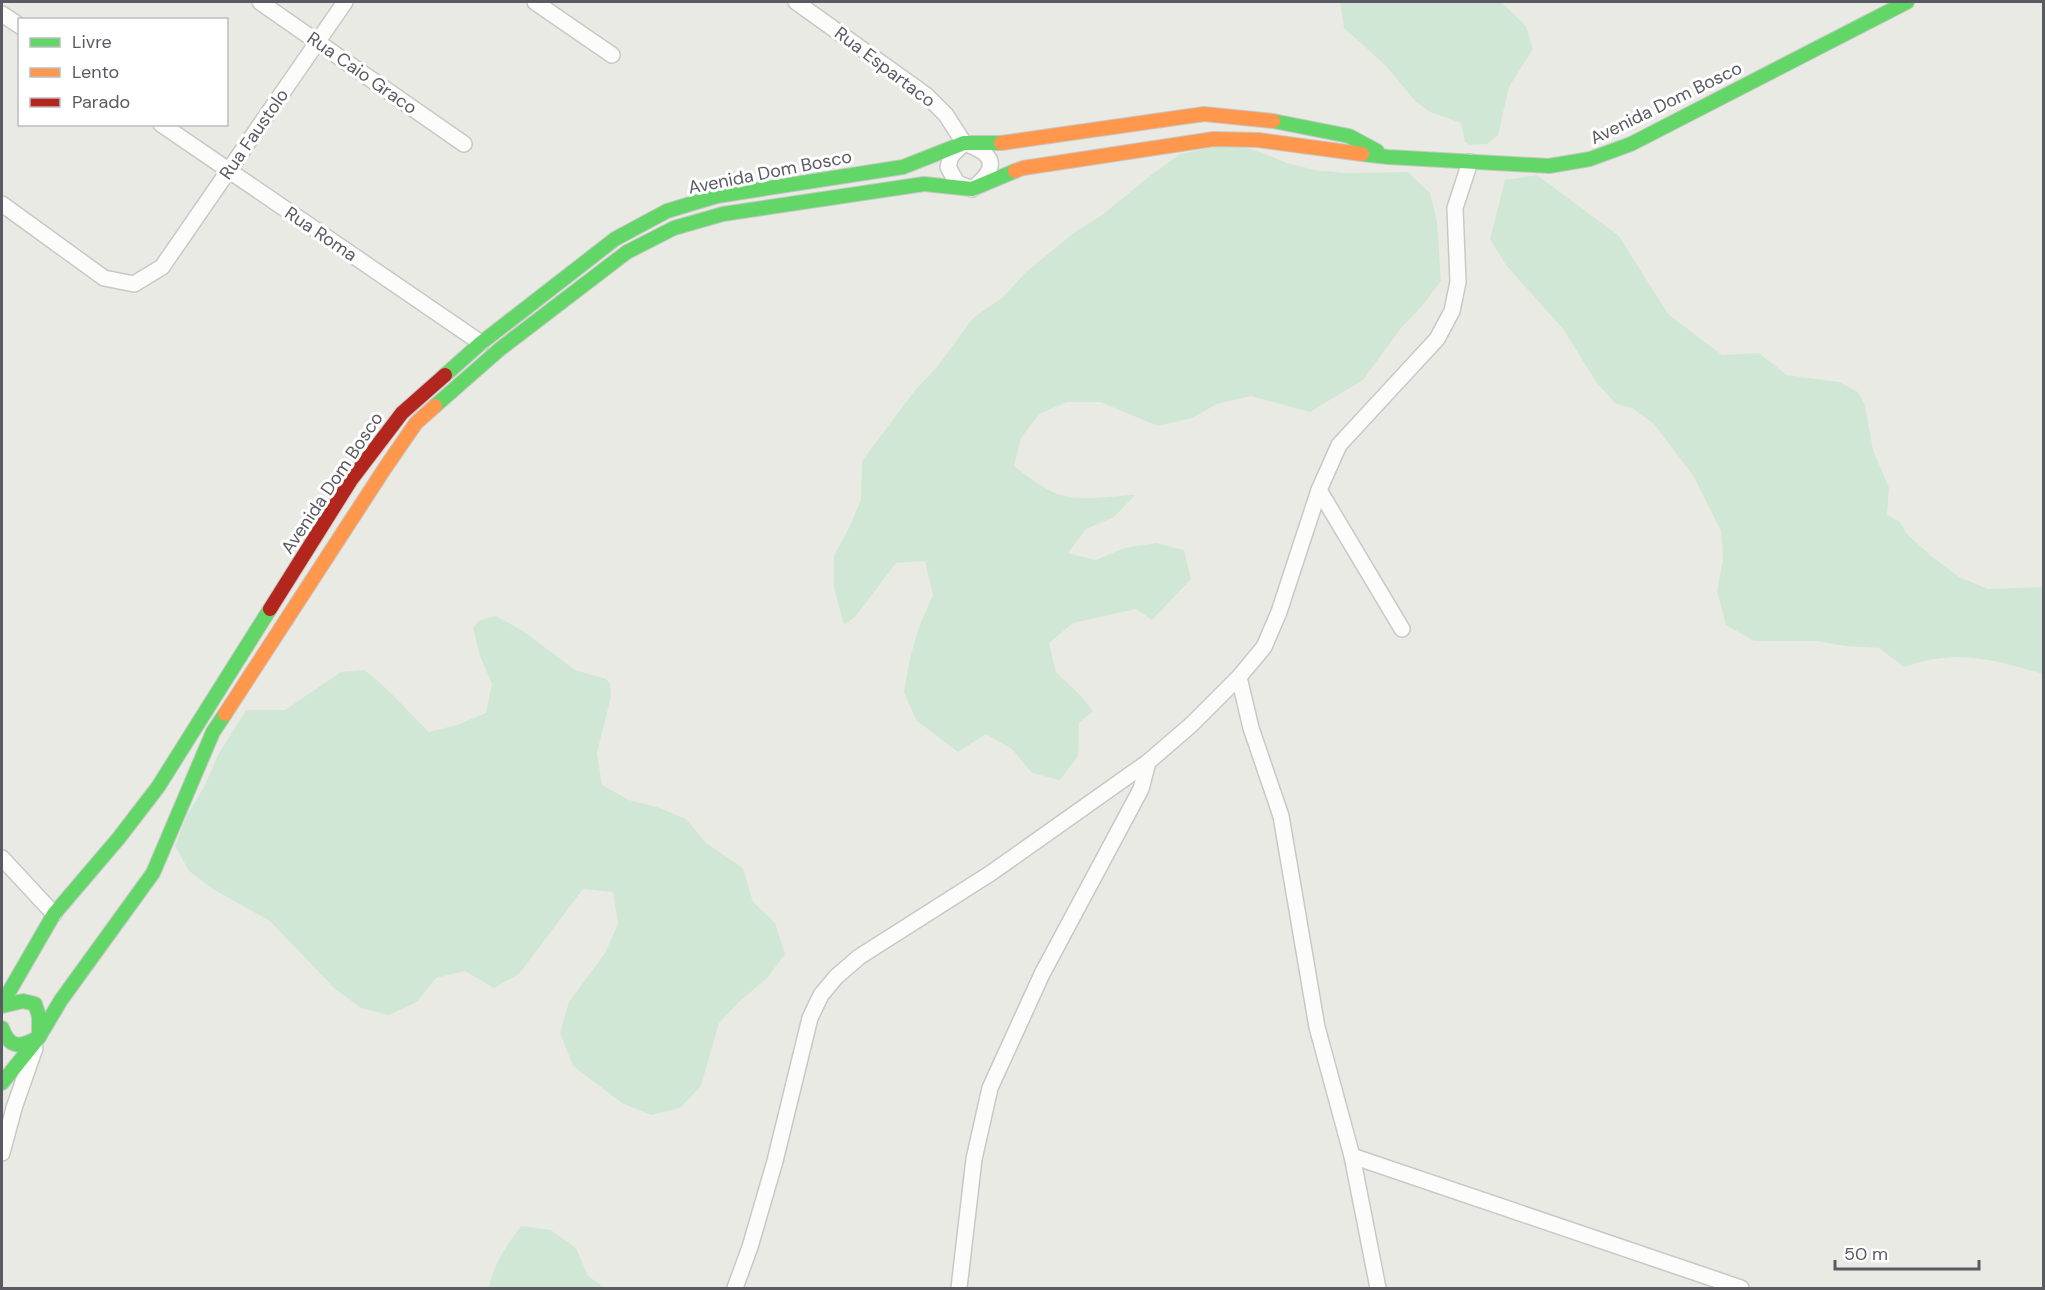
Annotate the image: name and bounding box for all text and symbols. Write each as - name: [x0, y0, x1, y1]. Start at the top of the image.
- legend: [18, 18, 228, 126]
- street label: Rua Espartaco: [830, 21, 940, 113]
- street label: Rua Caio Graco: [302, 26, 422, 120]
- text: Livre: [72, 30, 112, 54]
- street label: Avenida Dom Bosco: [1586, 56, 1746, 150]
- text: Lento: [72, 60, 119, 84]
- street label: Rua Faustolo: [214, 84, 294, 184]
- text: Parado: [72, 90, 130, 114]
- street label: Avenida Dom Bosco: [686, 144, 854, 200]
- street label: Rua Roma: [280, 201, 362, 267]
- street label: Avenida Dom Bosco: [276, 407, 388, 559]
- scale bar: [1835, 1233, 1979, 1271]
- text: 50 m: [1844, 1242, 1888, 1266]

